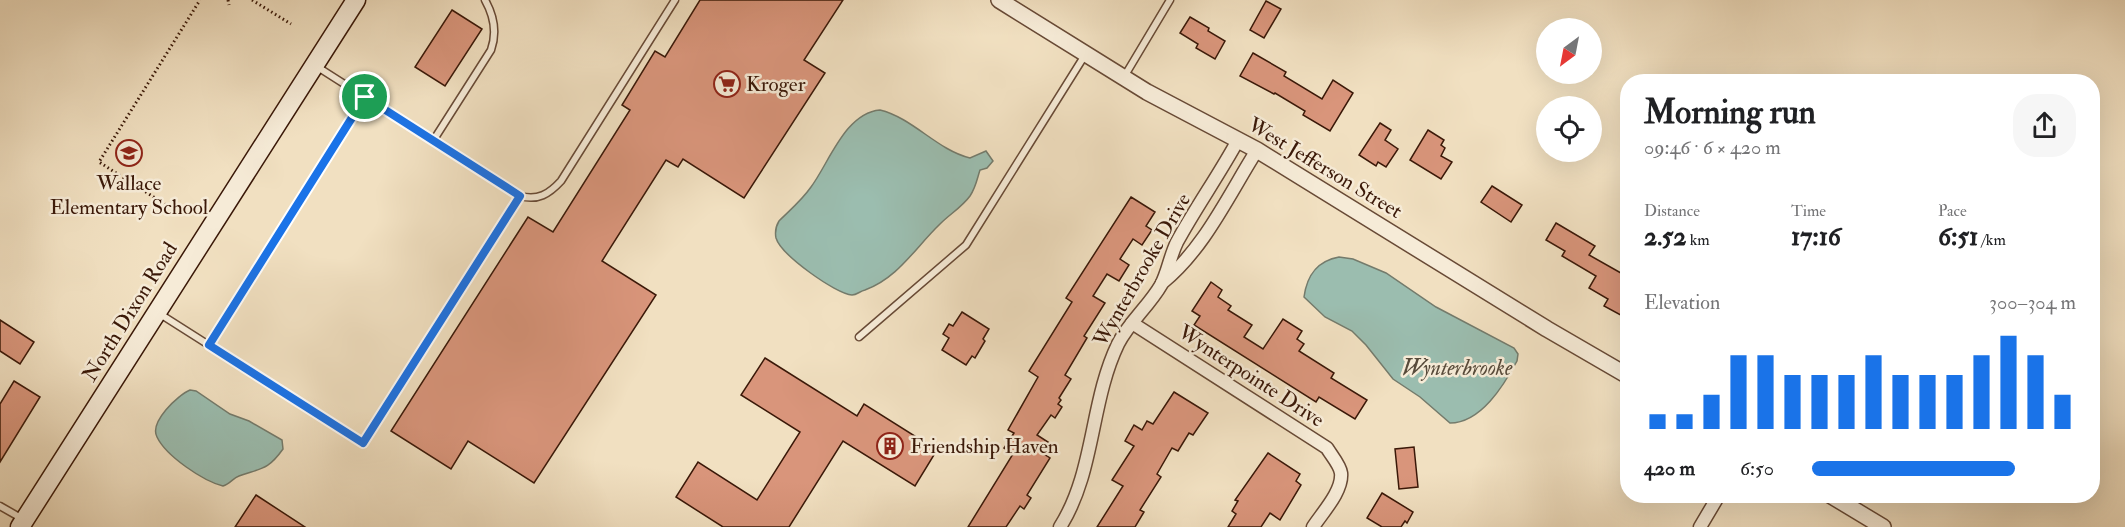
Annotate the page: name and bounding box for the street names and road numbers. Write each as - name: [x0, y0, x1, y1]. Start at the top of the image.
- street label: West Jefferson Street: [1242, 111, 1407, 225]
- street label: Wynterbrooke Drive: [1087, 188, 1197, 352]
- street label: North Dixon Road: [76, 237, 184, 387]
- street label: Wynterpointe Drive: [1172, 318, 1329, 433]

